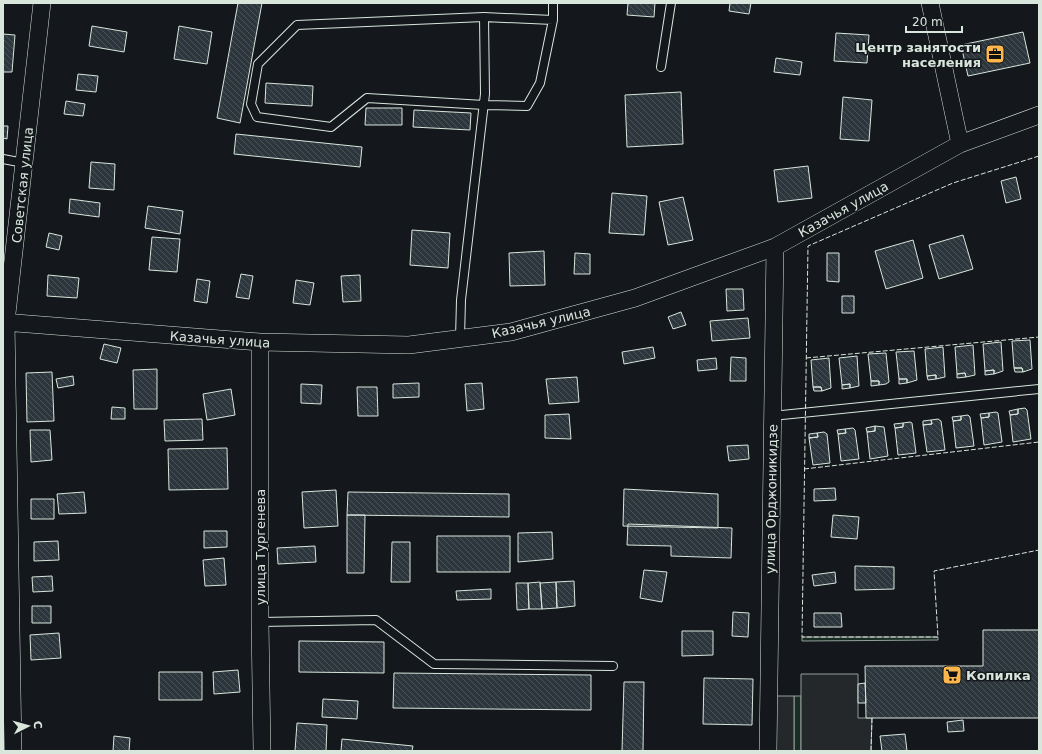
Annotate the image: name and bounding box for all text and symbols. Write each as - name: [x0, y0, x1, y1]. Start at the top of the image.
- scale bar: [906, 8, 962, 34]
- text: 20 m: [912, 15, 943, 29]
- place label: Центр занятости населения: [855, 40, 981, 70]
- office icon: Центр занятости населения: [984, 43, 1006, 65]
- street label: Советская улица: [9, 126, 36, 244]
- street label: Казачья улица: [796, 178, 891, 240]
- street label: Казачья улица: [490, 304, 592, 341]
- street label: Казачья улица: [169, 329, 271, 350]
- street label: улица Орджоникидзе: [763, 424, 780, 574]
- street label: улица Тургенева: [253, 489, 268, 605]
- supermarket icon: Копилка: [941, 664, 963, 686]
- place label: Копилка: [966, 668, 1031, 683]
- north arrow: [8, 706, 48, 746]
- text: С: [31, 720, 44, 730]

